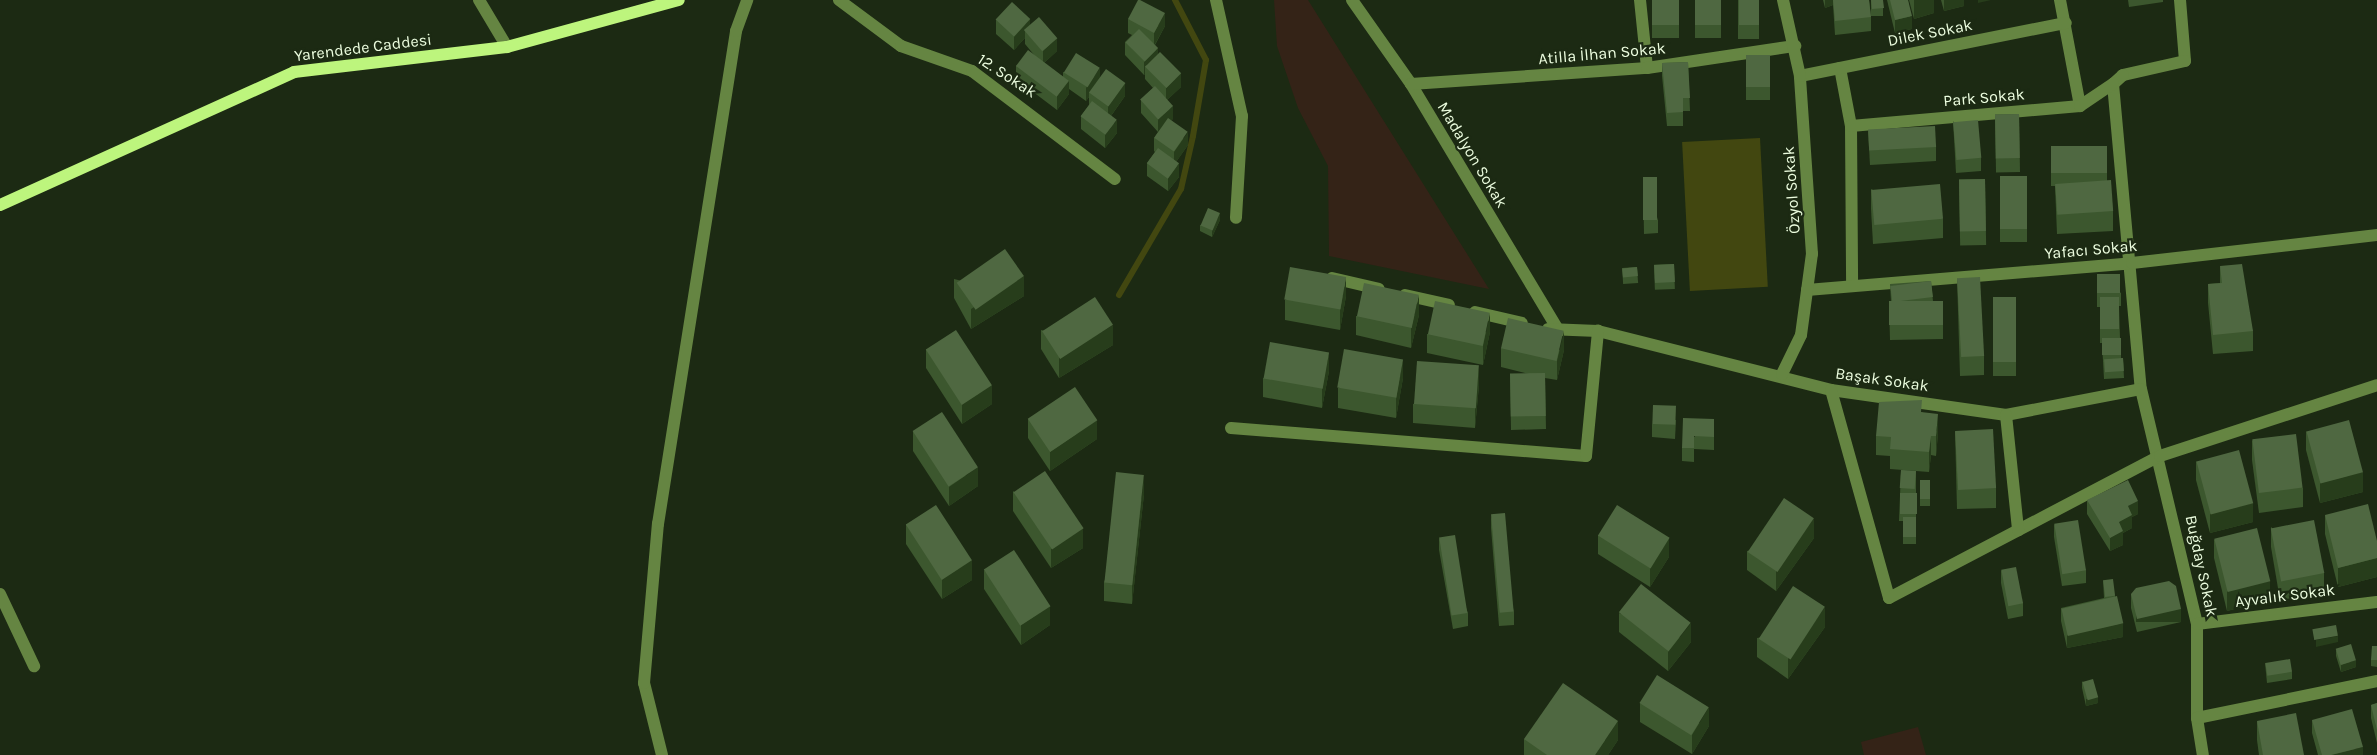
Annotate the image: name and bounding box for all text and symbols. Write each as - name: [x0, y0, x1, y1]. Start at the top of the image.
- street label: Dilek Sokak: [1886, 15, 1974, 51]
- street label: Yarendede Caddesi: [293, 30, 433, 66]
- street label: Atilla İlhan Sokak: [1538, 39, 1666, 69]
- street label: 12. Sokak: [974, 50, 1040, 102]
- street label: Park Sokak: [1943, 85, 2025, 111]
- street label: Madalyon Sokak: [1433, 99, 1511, 211]
- street label: Özyol Sokak: [1779, 146, 1805, 234]
- street label: Yafacı Sokak: [2044, 236, 2138, 264]
- street label: Başak Sokak: [1834, 364, 1930, 396]
- street label: Buğday Sokak: [2181, 513, 2221, 619]
- street label: Ayvalık Sokak: [2234, 580, 2336, 612]

